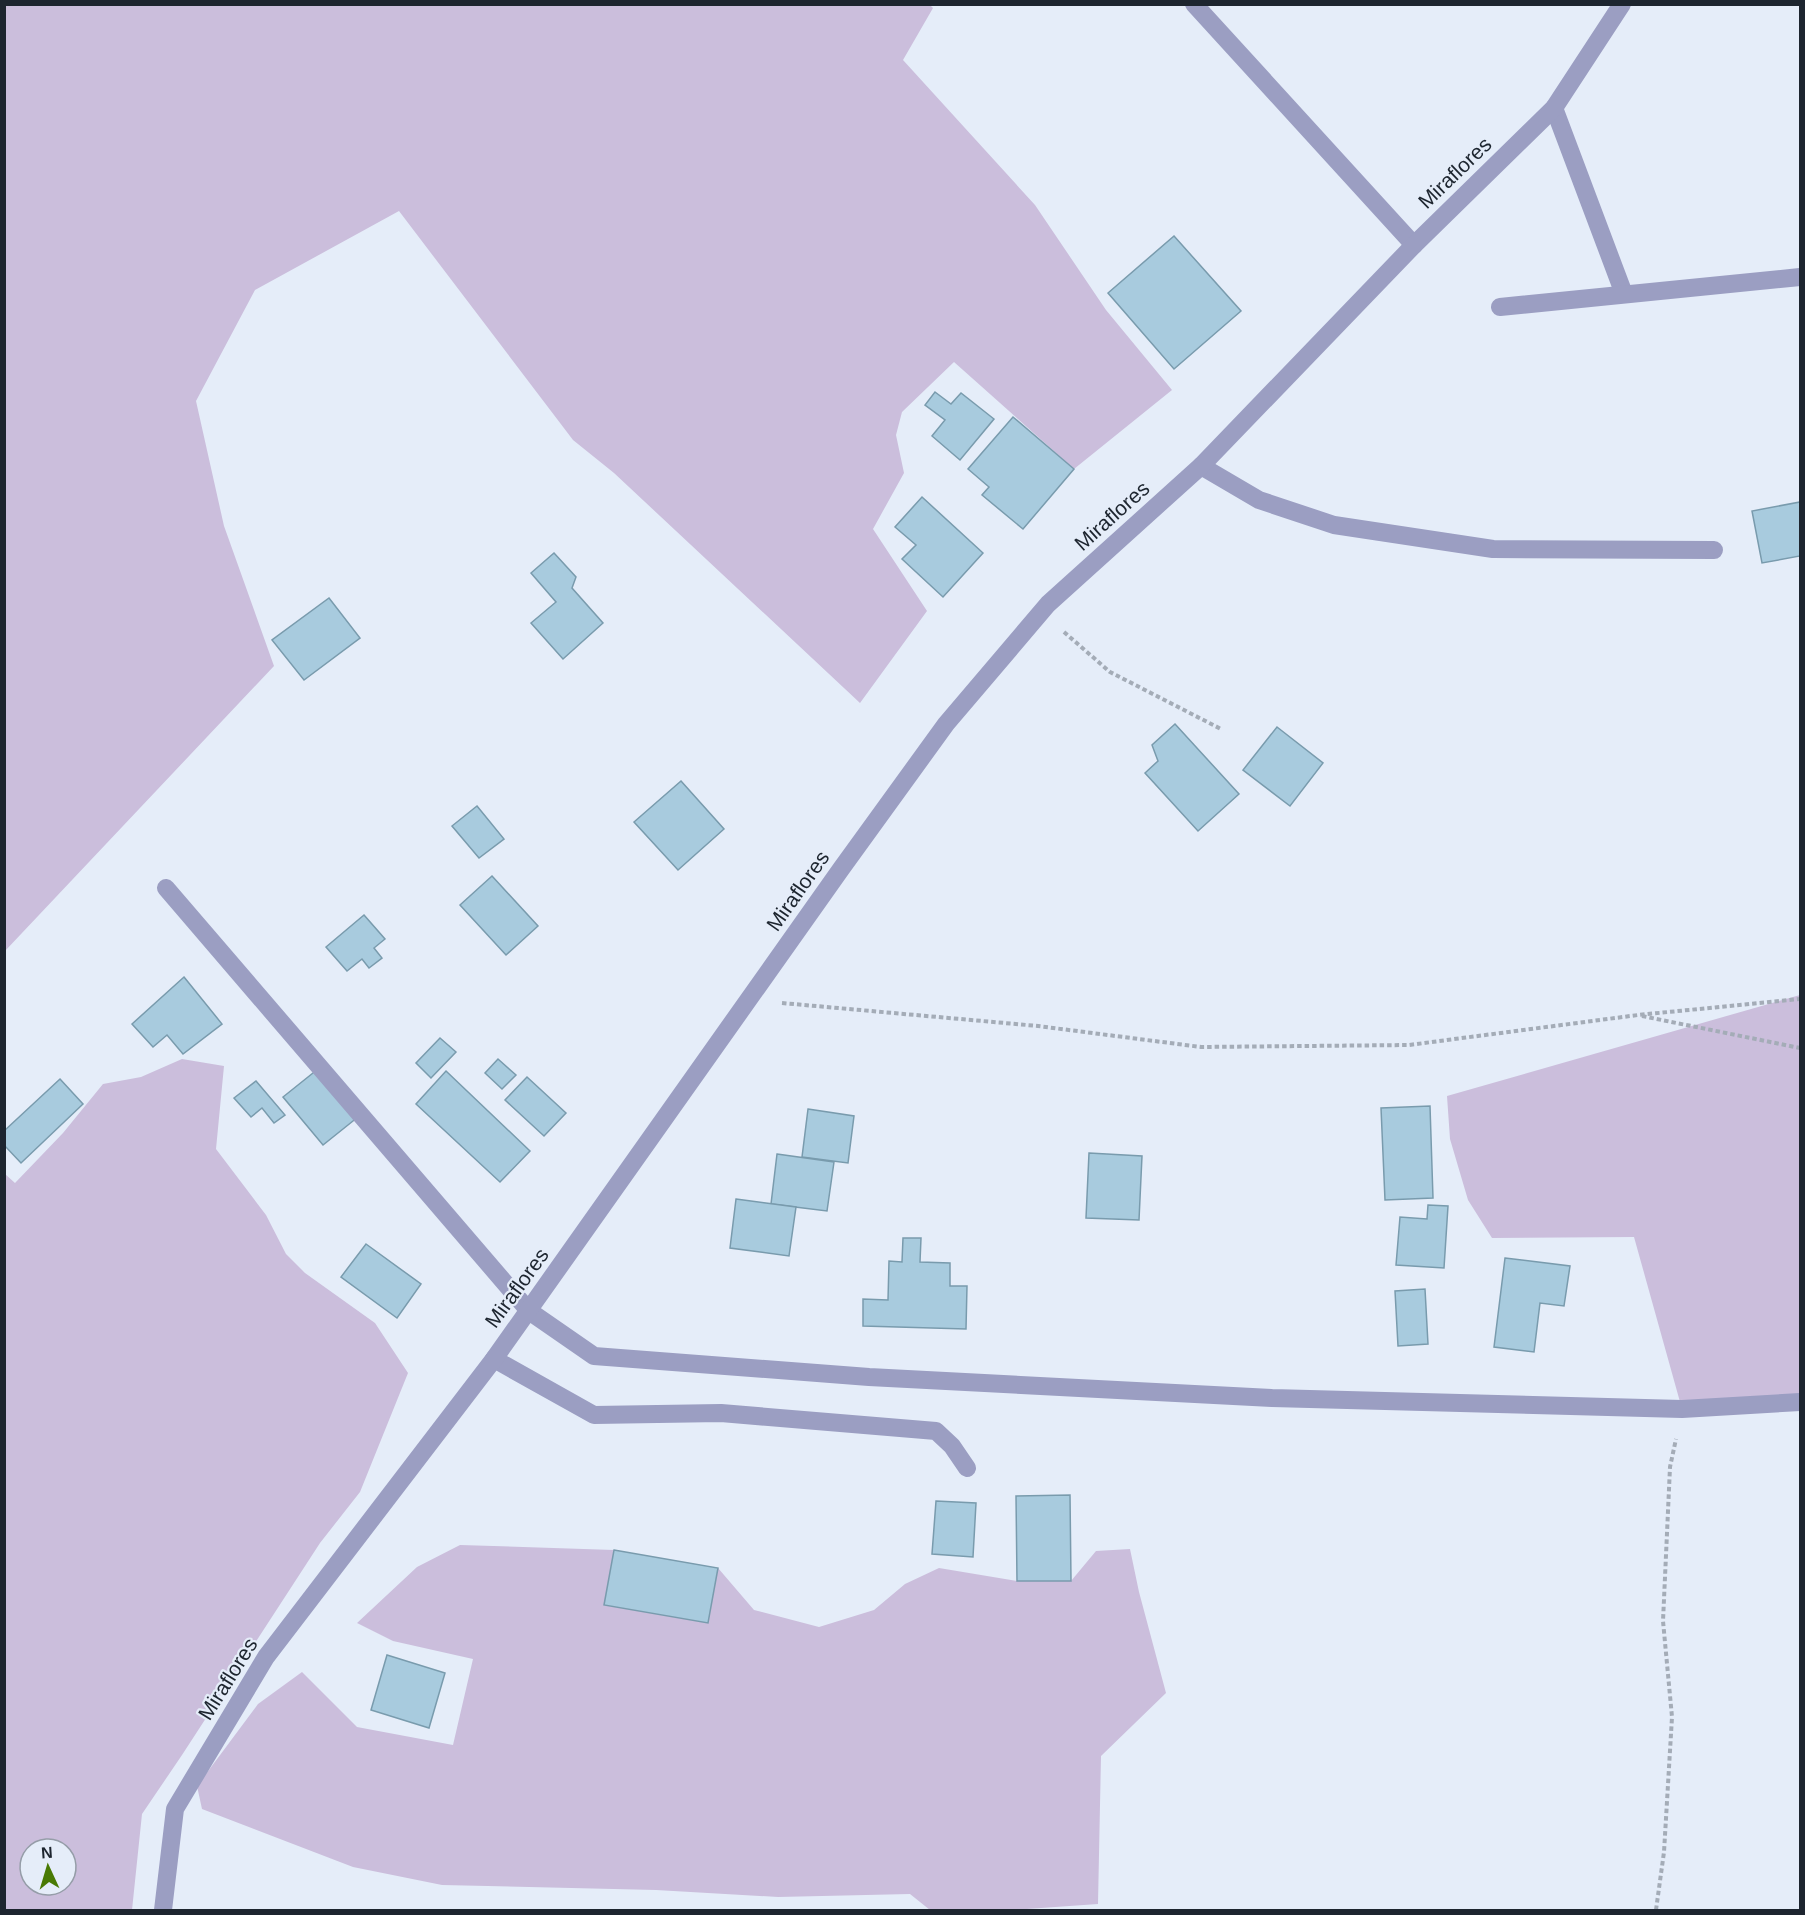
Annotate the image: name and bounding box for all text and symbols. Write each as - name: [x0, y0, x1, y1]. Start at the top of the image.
- street label: Miraflores: [1414, 132, 1496, 213]
- street label: Miraflores: [1070, 476, 1154, 555]
- street label: Miraflores: [762, 846, 833, 935]
- street label: Miraflores: [480, 1244, 553, 1332]
- street label: Miraflores: [193, 1634, 262, 1724]
- north arrow: [18, 1837, 78, 1897]
- text: N: [41, 1844, 53, 1861]

